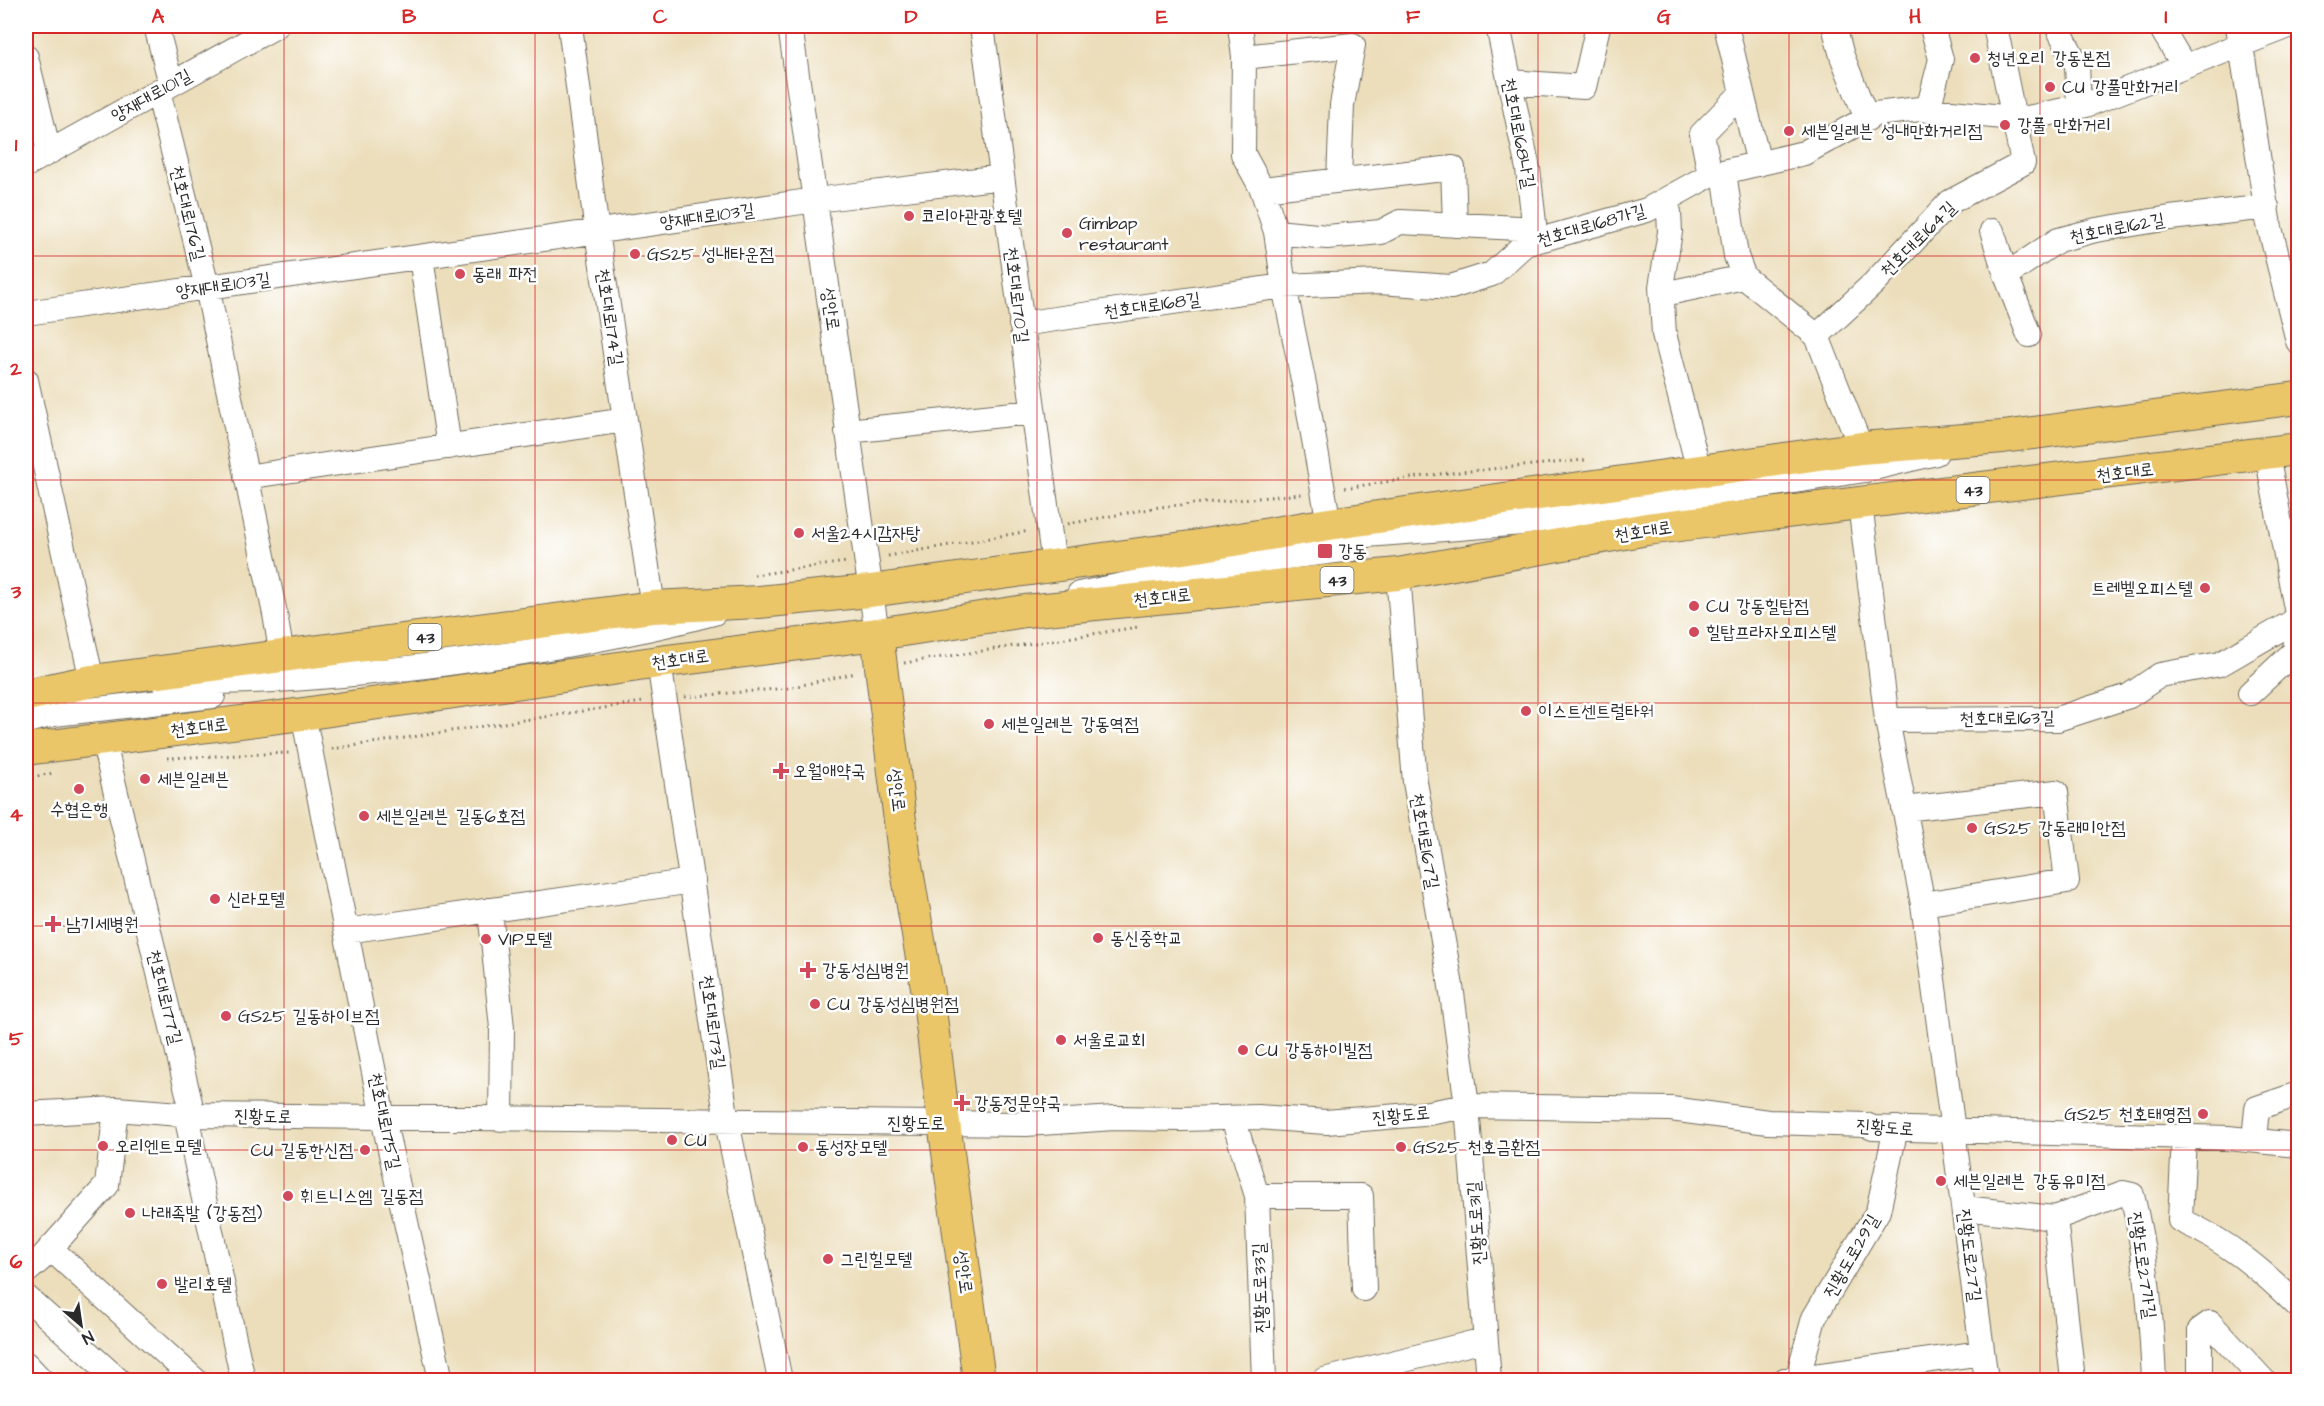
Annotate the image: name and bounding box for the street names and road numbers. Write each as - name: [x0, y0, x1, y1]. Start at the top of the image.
- street label: 양재대로101길: [107, 63, 196, 128]
- street label: 천호대로168나길: [1496, 76, 1542, 191]
- street label: 천호대로176길: [164, 163, 212, 264]
- street label: 천호대로164길: [1875, 195, 1962, 283]
- street label: 양재대로103길: [658, 197, 756, 236]
- street label: 천호대로168가길: [1534, 198, 1649, 253]
- street label: 천호대로162길: [2067, 207, 2167, 250]
- street label: 천호대로170길: [998, 245, 1035, 345]
- street label: 양재대로103길: [174, 266, 272, 305]
- street label: 천호대로174길: [589, 267, 630, 368]
- street label: 성안로: [815, 286, 846, 332]
- street label: 천호대로168길: [1102, 286, 1203, 325]
- street label: 천호대로: [2095, 457, 2155, 488]
- road number: 43: [1956, 477, 1990, 503]
- street label: 천호대로: [1613, 515, 1674, 548]
- road number: 43: [1320, 567, 1354, 593]
- street label: 천호대로: [1132, 582, 1192, 613]
- road number: 43: [408, 624, 442, 650]
- street label: 천호대로: [650, 643, 710, 676]
- street label: 천호대로163길: [1959, 705, 2055, 732]
- street label: 천호대로: [169, 712, 229, 743]
- street label: 성안로: [881, 767, 912, 813]
- street label: 천호대로167길: [1404, 791, 1445, 892]
- street label: 천호대로177길: [141, 947, 188, 1048]
- street label: 천호대로173길: [694, 973, 732, 1071]
- street label: 천호대로175길: [362, 1070, 407, 1172]
- street label: 진황도로: [1371, 1100, 1431, 1131]
- street label: 진황도로: [234, 1103, 292, 1130]
- street label: 진황도로: [887, 1111, 945, 1136]
- street label: 진황도로: [1855, 1113, 1915, 1142]
- street label: 진황도로31길: [1461, 1180, 1492, 1266]
- street label: 진황도로27길: [1951, 1207, 1988, 1304]
- street label: 진황도로29길: [1817, 1209, 1886, 1303]
- street label: 진황도로27가길: [2123, 1210, 2162, 1321]
- street label: 진황도로33길: [1246, 1242, 1275, 1334]
- street label: 성안로: [948, 1249, 979, 1295]

